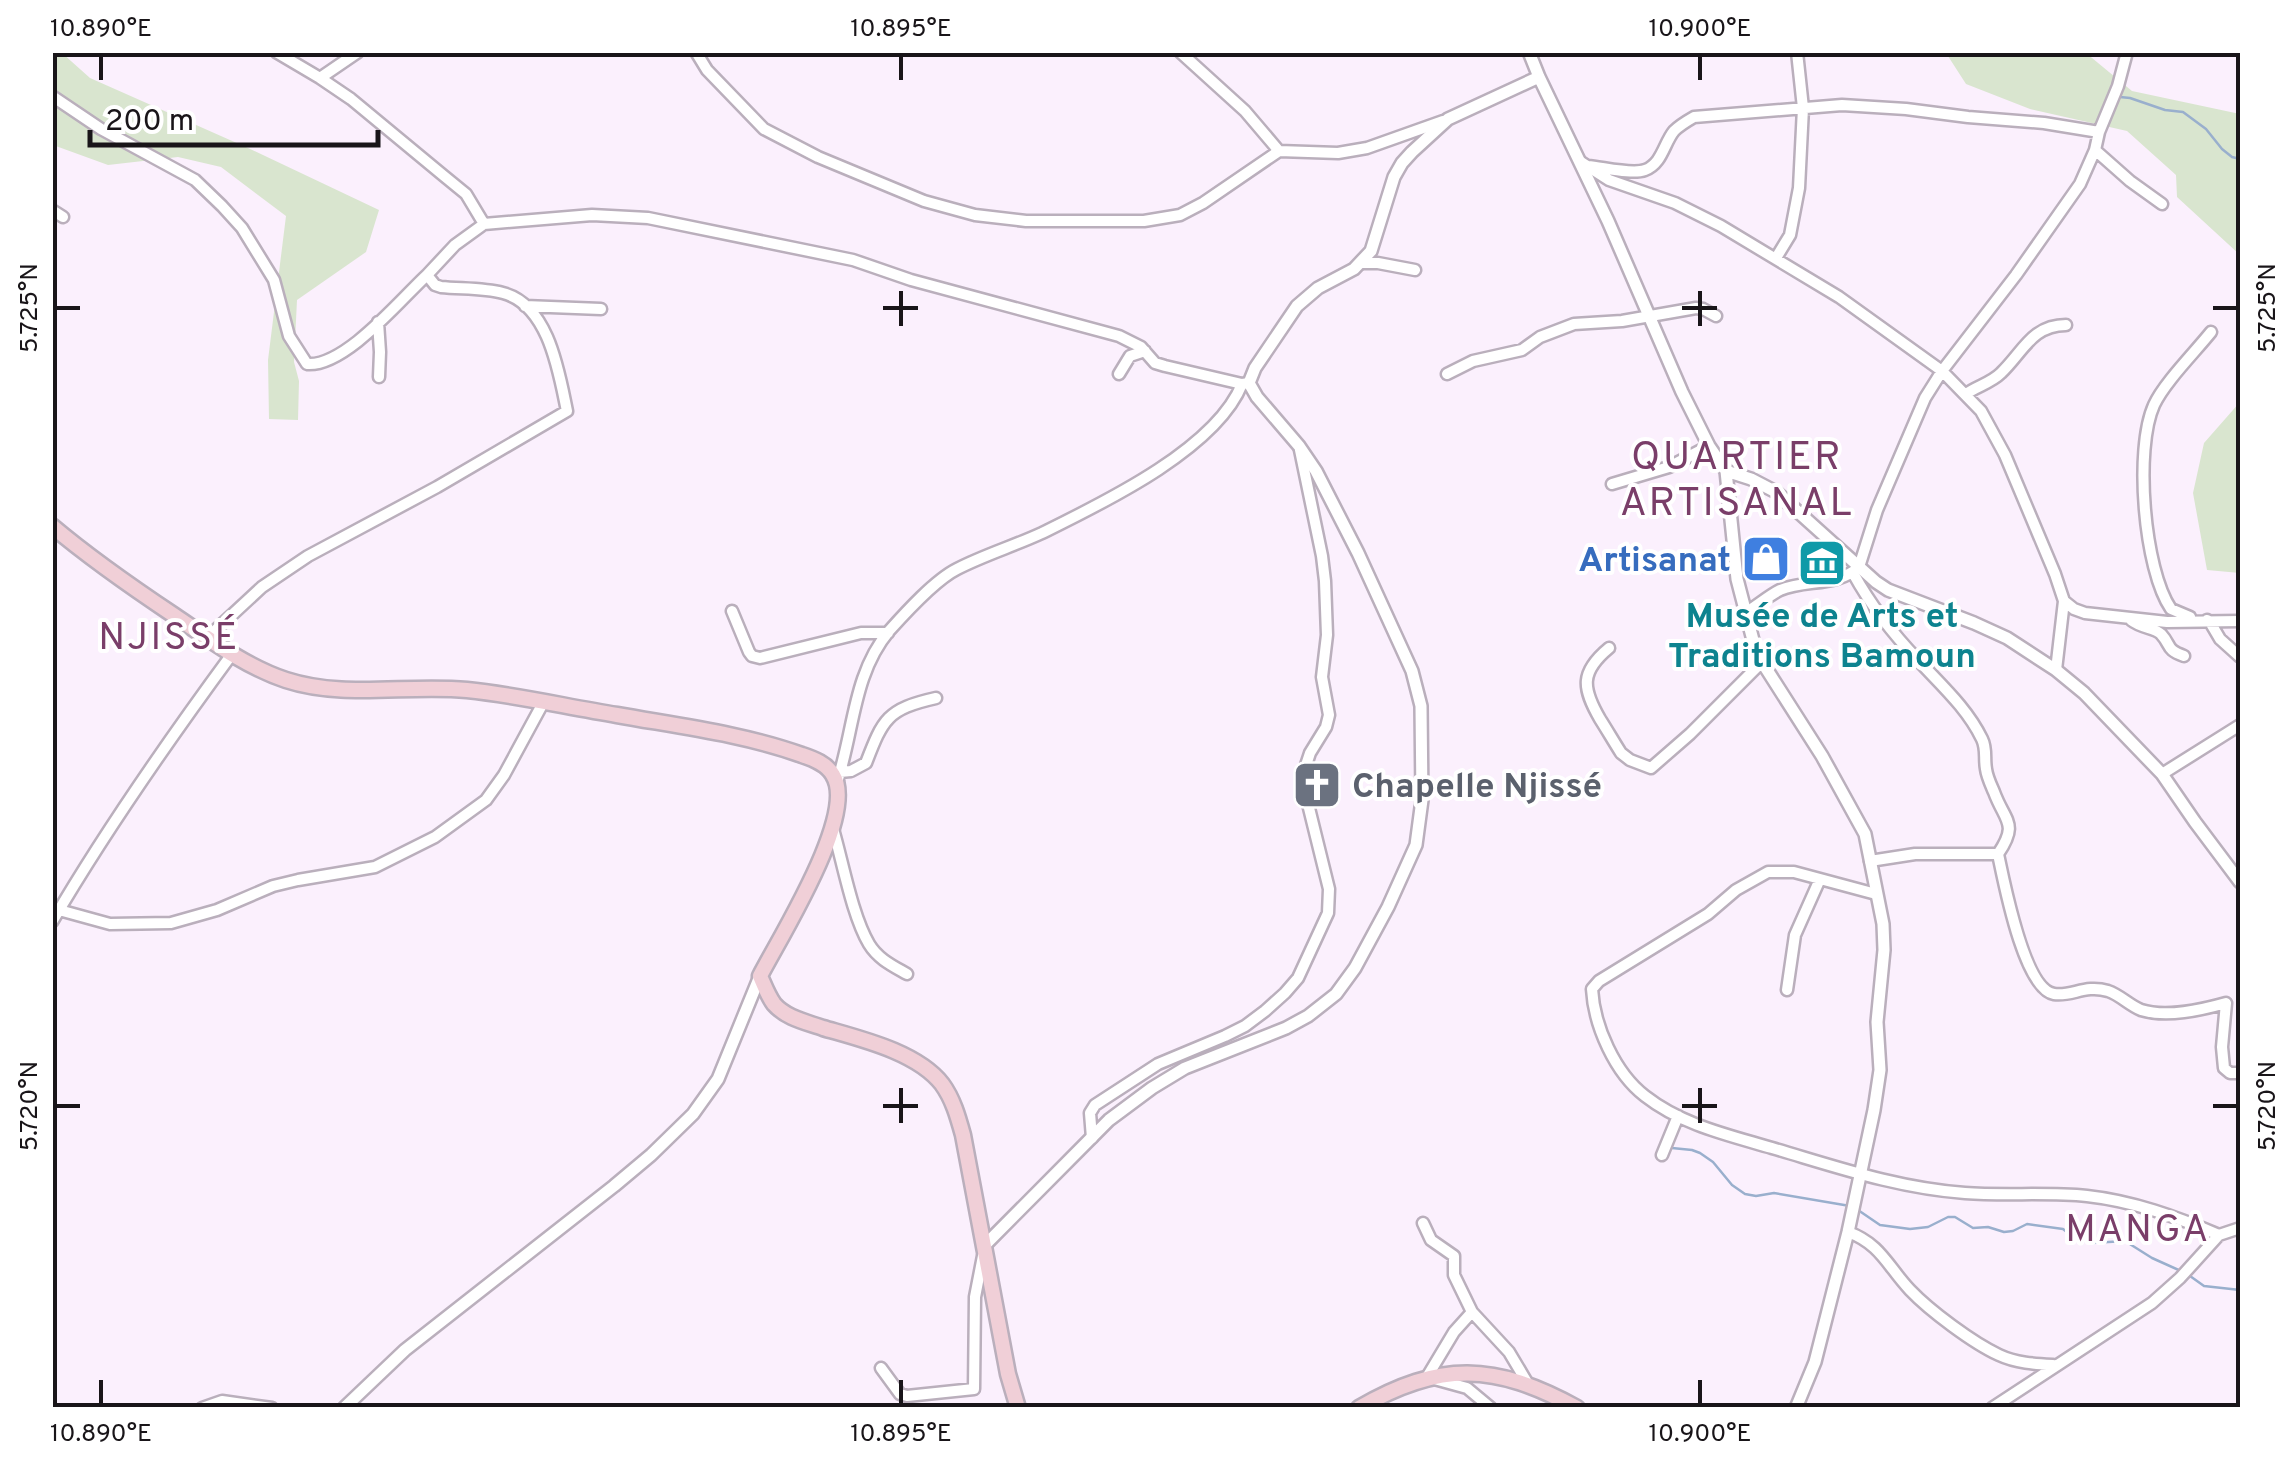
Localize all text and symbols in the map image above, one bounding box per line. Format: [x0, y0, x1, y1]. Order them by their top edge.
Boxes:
text: 10.890°E [50, 14, 152, 46]
text: 10.895°E [850, 14, 952, 46]
text: 10.900°E [1649, 14, 1751, 46]
scale bar [90, 85, 378, 147]
text: 200 m [105, 104, 194, 141]
text: 5.725°N [15, 263, 47, 353]
text: 5.725°N [2253, 263, 2285, 353]
district label: QUARTIER ARTISANAL [1620, 434, 1854, 530]
shop icon: Artisanat [1740, 533, 1792, 585]
museum icon: Musée de Arts et Traditions Bamoun [1796, 537, 1848, 589]
place label: Artisanat [1578, 540, 1731, 584]
place label: Musée de Arts et Traditions Bamoun [1668, 596, 1976, 680]
district label: NJISSÉ [98, 614, 240, 664]
church icon: Chapelle Njissé [1291, 759, 1343, 811]
place label: Chapelle Njissé [1352, 766, 1602, 810]
text: 5.720°N [15, 1061, 47, 1151]
text: 5.720°N [2253, 1061, 2285, 1151]
district label: MANGA [2065, 1207, 2211, 1256]
text: 10.890°E [50, 1419, 152, 1451]
text: 10.895°E [850, 1419, 952, 1451]
text: 10.900°E [1649, 1419, 1751, 1451]

